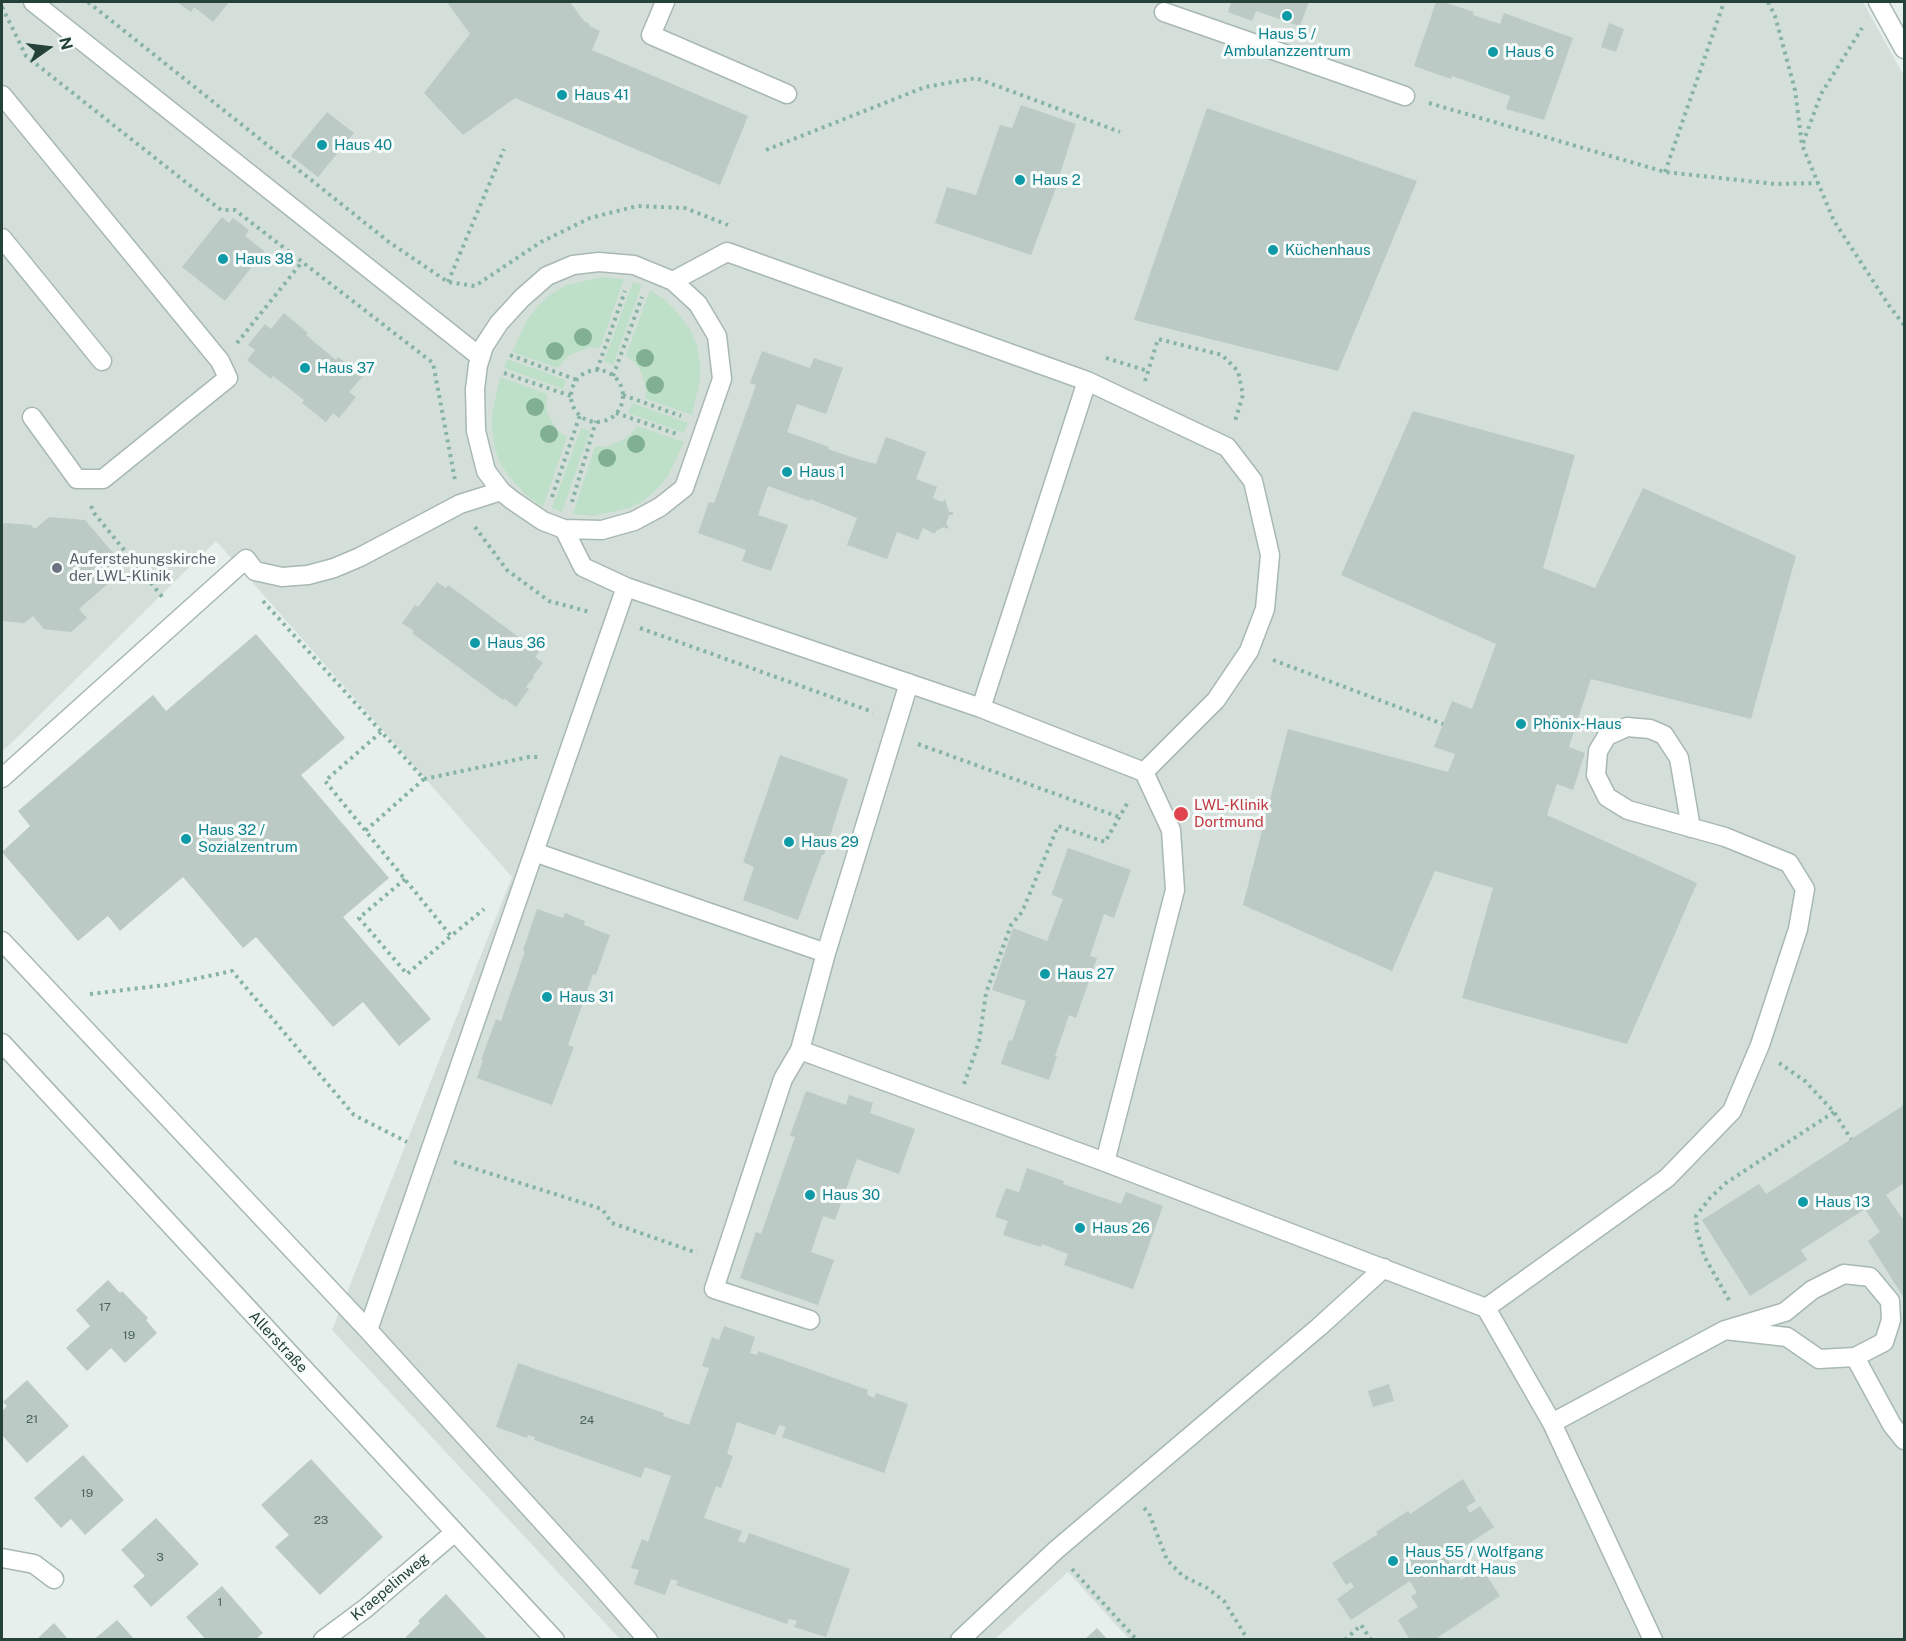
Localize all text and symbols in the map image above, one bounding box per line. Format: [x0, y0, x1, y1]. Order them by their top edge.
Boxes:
marker: Haus 5 / Ambulanzzentrum [1280, 9, 1294, 23]
north arrow [18, 18, 78, 78]
place label: Haus 5 / Ambulanzzentrum [1223, 25, 1351, 60]
text: N [55, 35, 77, 52]
place label: Haus 6 [1505, 43, 1554, 61]
marker: Haus 6 [1486, 45, 1500, 59]
place label: Haus 41 [574, 86, 629, 104]
marker: Haus 41 [555, 88, 569, 102]
place label: Haus 40 [334, 136, 392, 154]
marker: Haus 40 [315, 138, 329, 152]
place label: Haus 2 [1032, 171, 1081, 189]
marker: Haus 2 [1013, 173, 1027, 187]
place label: Küchenhaus [1285, 241, 1371, 259]
marker: Küchenhaus [1266, 243, 1280, 257]
place label: Haus 38 [235, 250, 294, 268]
marker: Haus 38 [216, 252, 230, 266]
place label: Haus 37 [317, 359, 375, 377]
marker: Haus 37 [298, 361, 312, 375]
place label: Haus 1 [799, 463, 845, 481]
marker: Haus 1 [780, 465, 794, 479]
place label: Auferstehungskirche der LWL-Klinik [69, 550, 216, 585]
marker: Auferstehungskirche der LWL-Klinik [50, 561, 64, 575]
place label: Haus 36 [487, 634, 545, 652]
marker: Haus 36 [468, 636, 482, 650]
place label: Phönix-Haus [1533, 715, 1622, 733]
marker: Phönix-Haus [1514, 717, 1528, 731]
place label: LWL-Klinik Dortmund [1194, 796, 1269, 831]
marker: LWL-Klinik Dortmund [1172, 805, 1190, 823]
place label: Haus 32 / Sozialzentrum [198, 821, 298, 856]
marker: Haus 32 / Sozialzentrum [179, 832, 193, 846]
place label: Haus 29 [801, 833, 859, 851]
marker: Haus 29 [782, 835, 796, 849]
place label: Haus 27 [1057, 965, 1115, 983]
marker: Haus 27 [1038, 967, 1052, 981]
place label: Haus 31 [559, 988, 614, 1006]
marker: Haus 31 [540, 990, 554, 1004]
place label: Haus 30 [822, 1186, 880, 1204]
marker: Haus 30 [803, 1188, 817, 1202]
place label: Haus 13 [1815, 1193, 1870, 1211]
marker: Haus 13 [1796, 1195, 1810, 1209]
place label: Haus 26 [1092, 1219, 1150, 1237]
marker: Haus 26 [1073, 1221, 1087, 1235]
house number: 17 [99, 1300, 111, 1314]
street label: Allerstraße [245, 1307, 311, 1377]
house number: 19 [123, 1328, 135, 1342]
house number: 21 [26, 1412, 38, 1426]
house number: 24 [580, 1413, 594, 1427]
house number: 19 [81, 1486, 93, 1500]
house number: 23 [314, 1513, 328, 1527]
place label: Haus 55 / Wolfgang Leonhardt Haus [1405, 1543, 1544, 1578]
street label: Kraepelinweg [347, 1549, 433, 1625]
house number: 3 [156, 1550, 164, 1564]
marker: Haus 55 / Wolfgang Leonhardt Haus [1386, 1554, 1400, 1568]
house number: 1 [218, 1595, 222, 1609]

